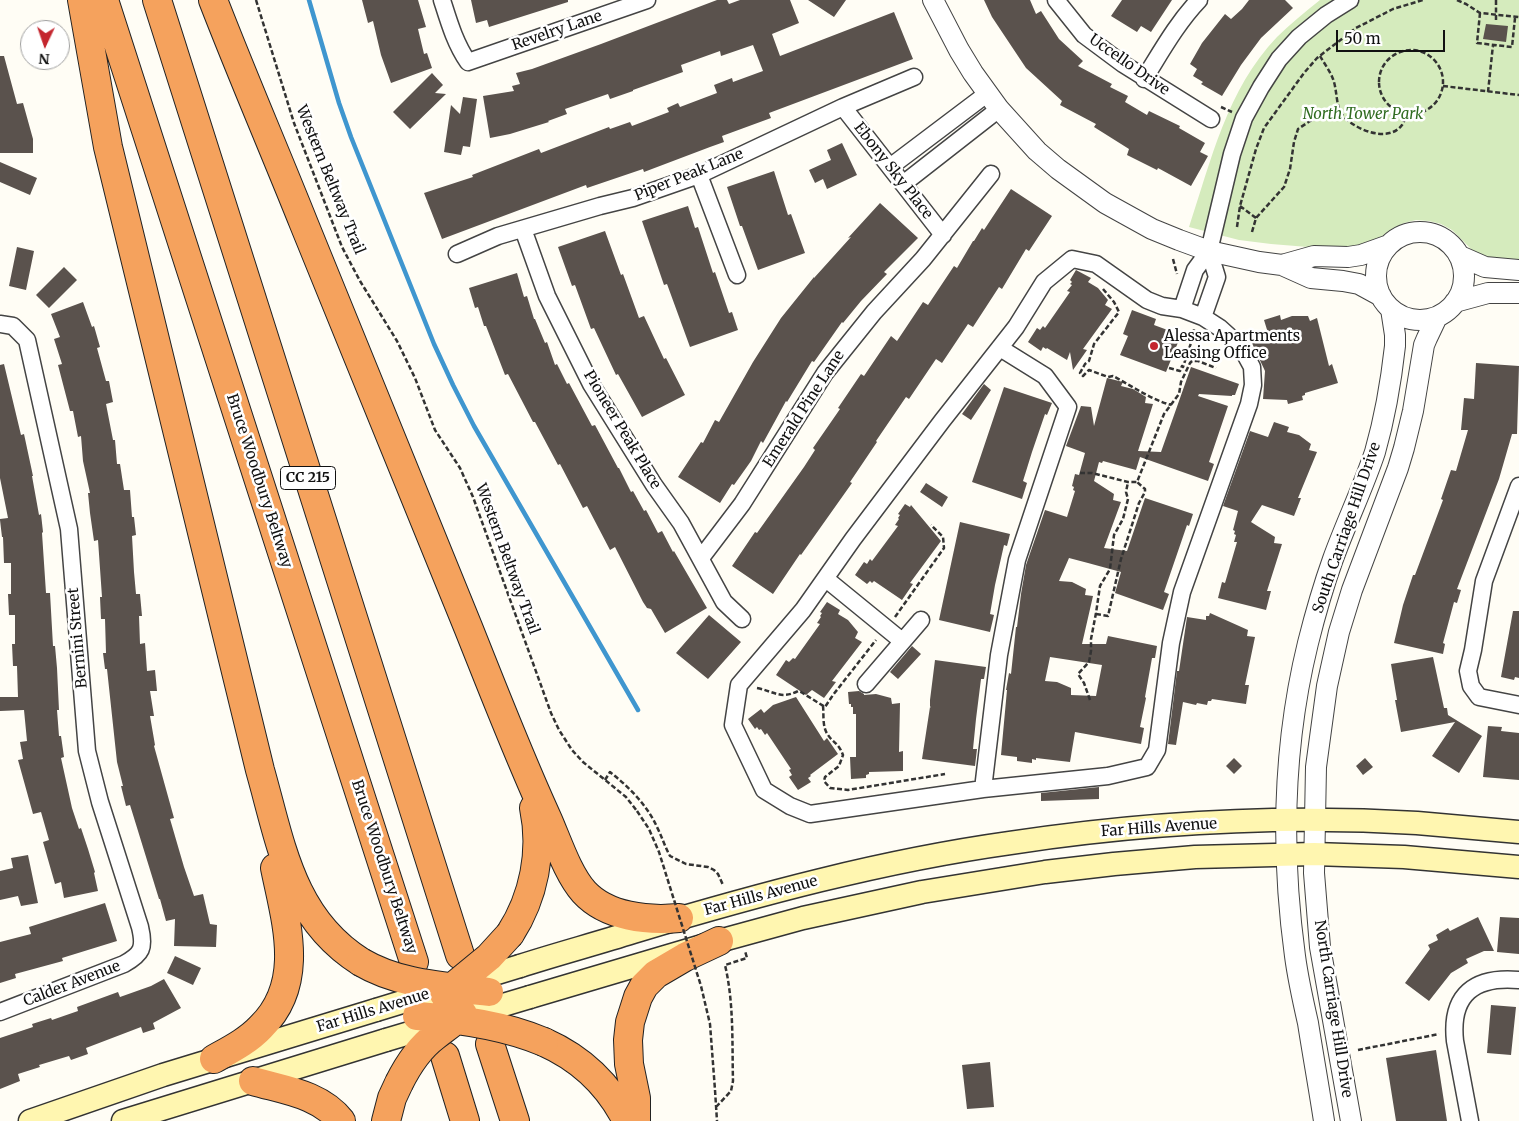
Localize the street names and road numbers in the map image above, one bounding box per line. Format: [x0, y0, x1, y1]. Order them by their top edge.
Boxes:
street label: Revelry Lane [510, 7, 604, 55]
street label: Uccello Drive [1085, 31, 1173, 99]
street label: Western Beltway Trail [292, 103, 368, 257]
street label: Ebony Sky Place [850, 119, 936, 223]
street label: Piper Peak Lane [632, 145, 746, 205]
street label: Emerald Pine Lane [760, 347, 848, 471]
street label: Pioneer Peak Place [580, 367, 664, 493]
street label: Bruce Woodbury Beltway [222, 392, 296, 570]
street label: South Carriage Hill Drive [1309, 440, 1385, 616]
road number: CC 215 [280, 466, 336, 489]
street label: Western Beltway Trail [471, 481, 543, 637]
street label: Bernini Street [65, 587, 91, 689]
street label: Bruce Woodbury Beltway [347, 778, 421, 956]
street label: Far Hills Avenue [1100, 815, 1218, 841]
street label: Far Hills Avenue [702, 872, 820, 920]
street label: North Carriage Hill Drive [1310, 919, 1356, 1099]
street label: Calder Avenue [21, 957, 123, 1011]
street label: Far Hills Avenue [315, 985, 431, 1037]

